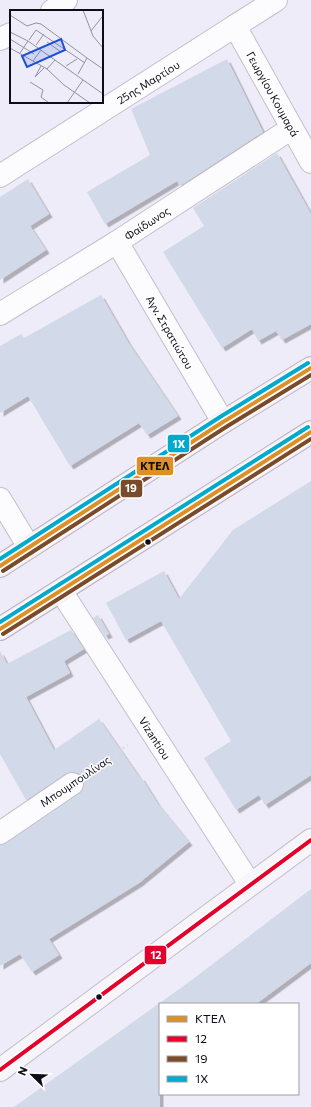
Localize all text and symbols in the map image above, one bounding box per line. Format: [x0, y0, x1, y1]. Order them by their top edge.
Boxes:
inset map [10, 10, 103, 103]
street label: Γεωργίου Κουμαρά [244, 49, 302, 139]
street label: 25ης Μαρτίου [114, 58, 182, 106]
street label: Φαίδωνος [122, 203, 172, 243]
street label: Αγν. Στρατιώτου [144, 293, 196, 371]
line badge: 1Χ [167, 434, 190, 453]
text: 1Χ [173, 437, 186, 450]
line badge: ΚΤΕΛ [136, 456, 174, 476]
text: ΚΤΕΛ [140, 459, 170, 472]
line badge: 19 [120, 479, 143, 498]
text: 19 [125, 481, 137, 494]
unlabelled marker [143, 537, 153, 547]
street label: Vizantiou [136, 714, 174, 762]
street label: Μπουμπουλίνας [37, 753, 113, 809]
line badge: 12 [144, 945, 167, 965]
text: 12 [150, 948, 162, 961]
unlabelled marker [94, 992, 104, 1002]
legend [159, 1003, 299, 1095]
text: ΚΤΕΛ [195, 1011, 226, 1025]
text: 12 [195, 1031, 207, 1045]
text: 19 [195, 1051, 207, 1065]
north arrow [12, 1055, 52, 1095]
text: N [15, 1065, 30, 1077]
text: 1Χ [195, 1071, 208, 1085]

